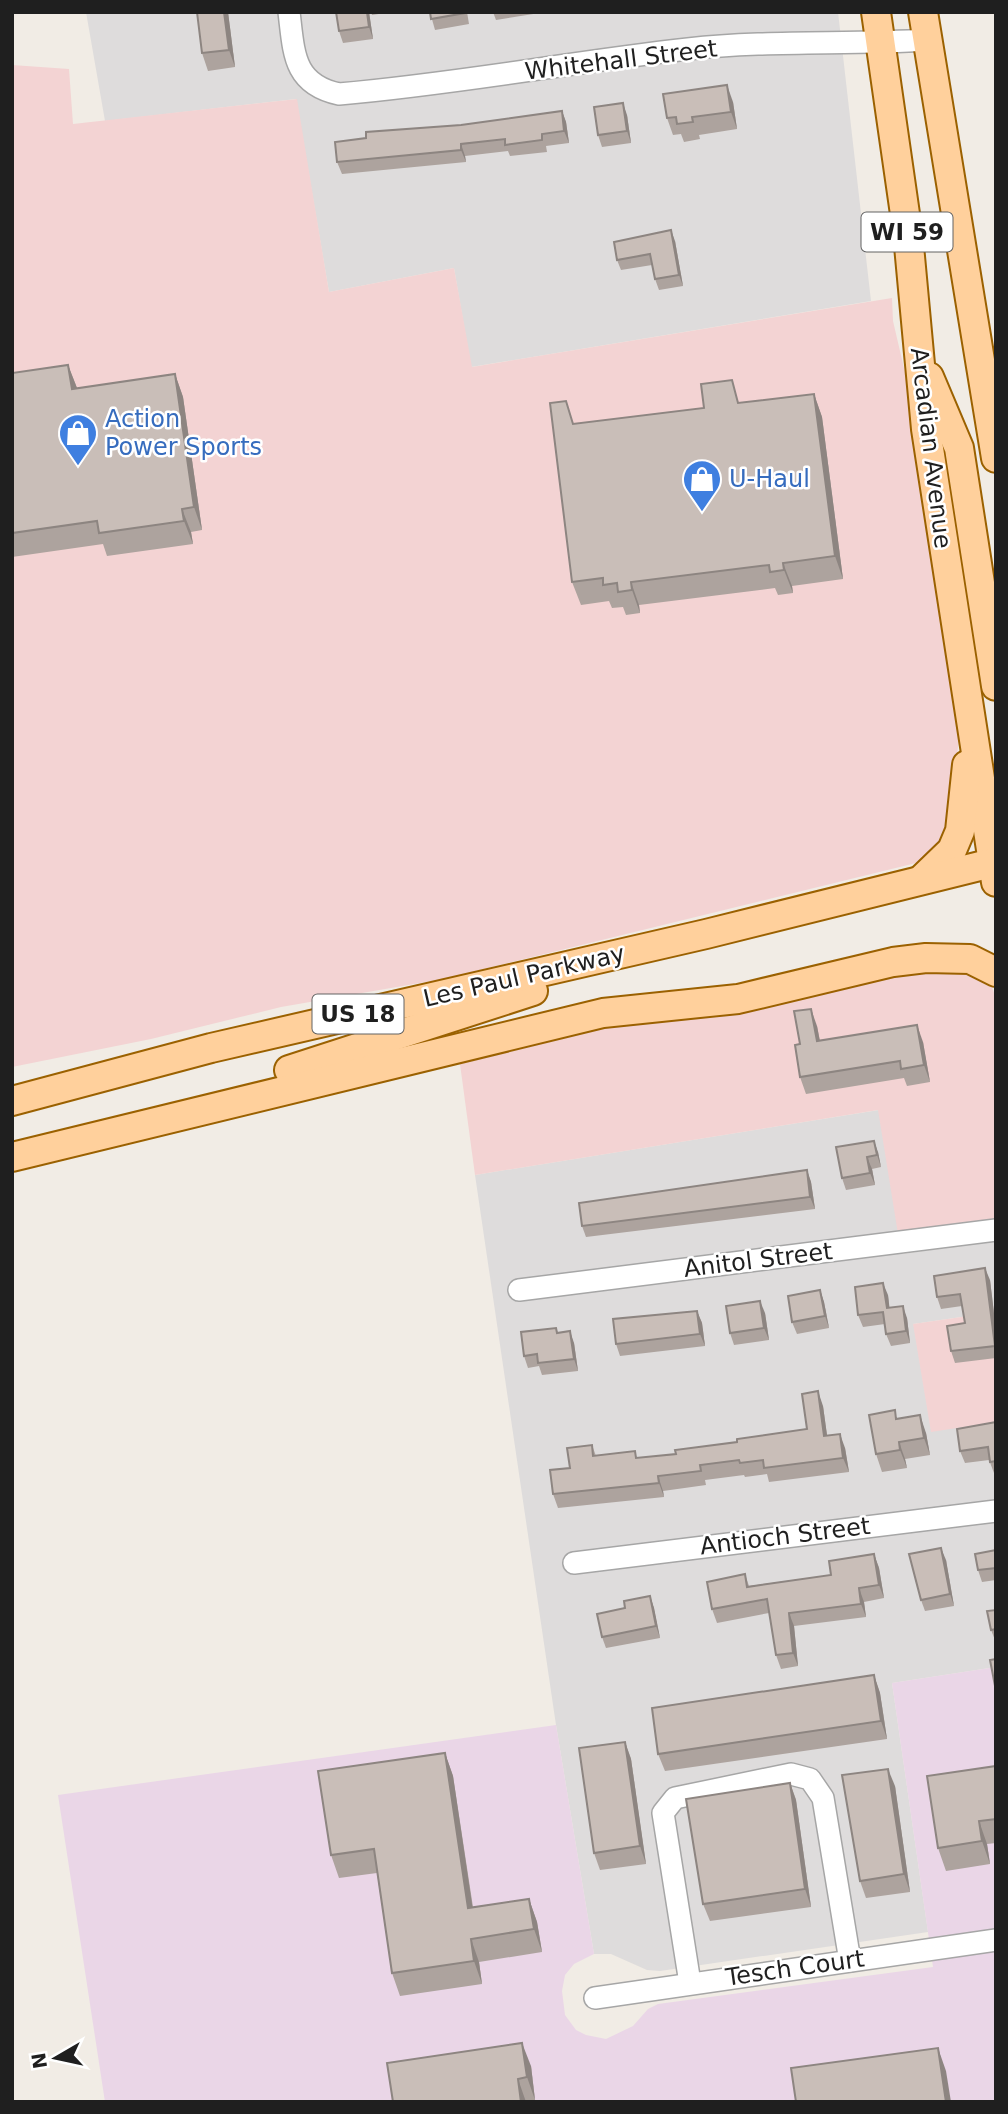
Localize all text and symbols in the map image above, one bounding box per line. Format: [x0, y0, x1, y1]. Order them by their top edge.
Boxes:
street label: Whitehall Street [523, 34, 719, 86]
road number: WI 59 [862, 213, 953, 252]
street label: Arcadian Avenue [905, 346, 957, 550]
place label: Action Power Sports [105, 405, 262, 461]
shop icon: Action Power Sports [57, 412, 99, 467]
shop icon: U-Haul [681, 458, 723, 513]
place label: U-Haul [729, 465, 810, 493]
street label: Les Paul Parkway [421, 939, 627, 1013]
road number: US 18 [312, 995, 404, 1034]
street label: Anitol Street [682, 1237, 834, 1283]
street label: Antioch Street [698, 1512, 872, 1560]
street label: Tesch Court [723, 1944, 866, 1992]
north arrow [21, 2023, 91, 2093]
text: N [27, 2051, 51, 2070]

